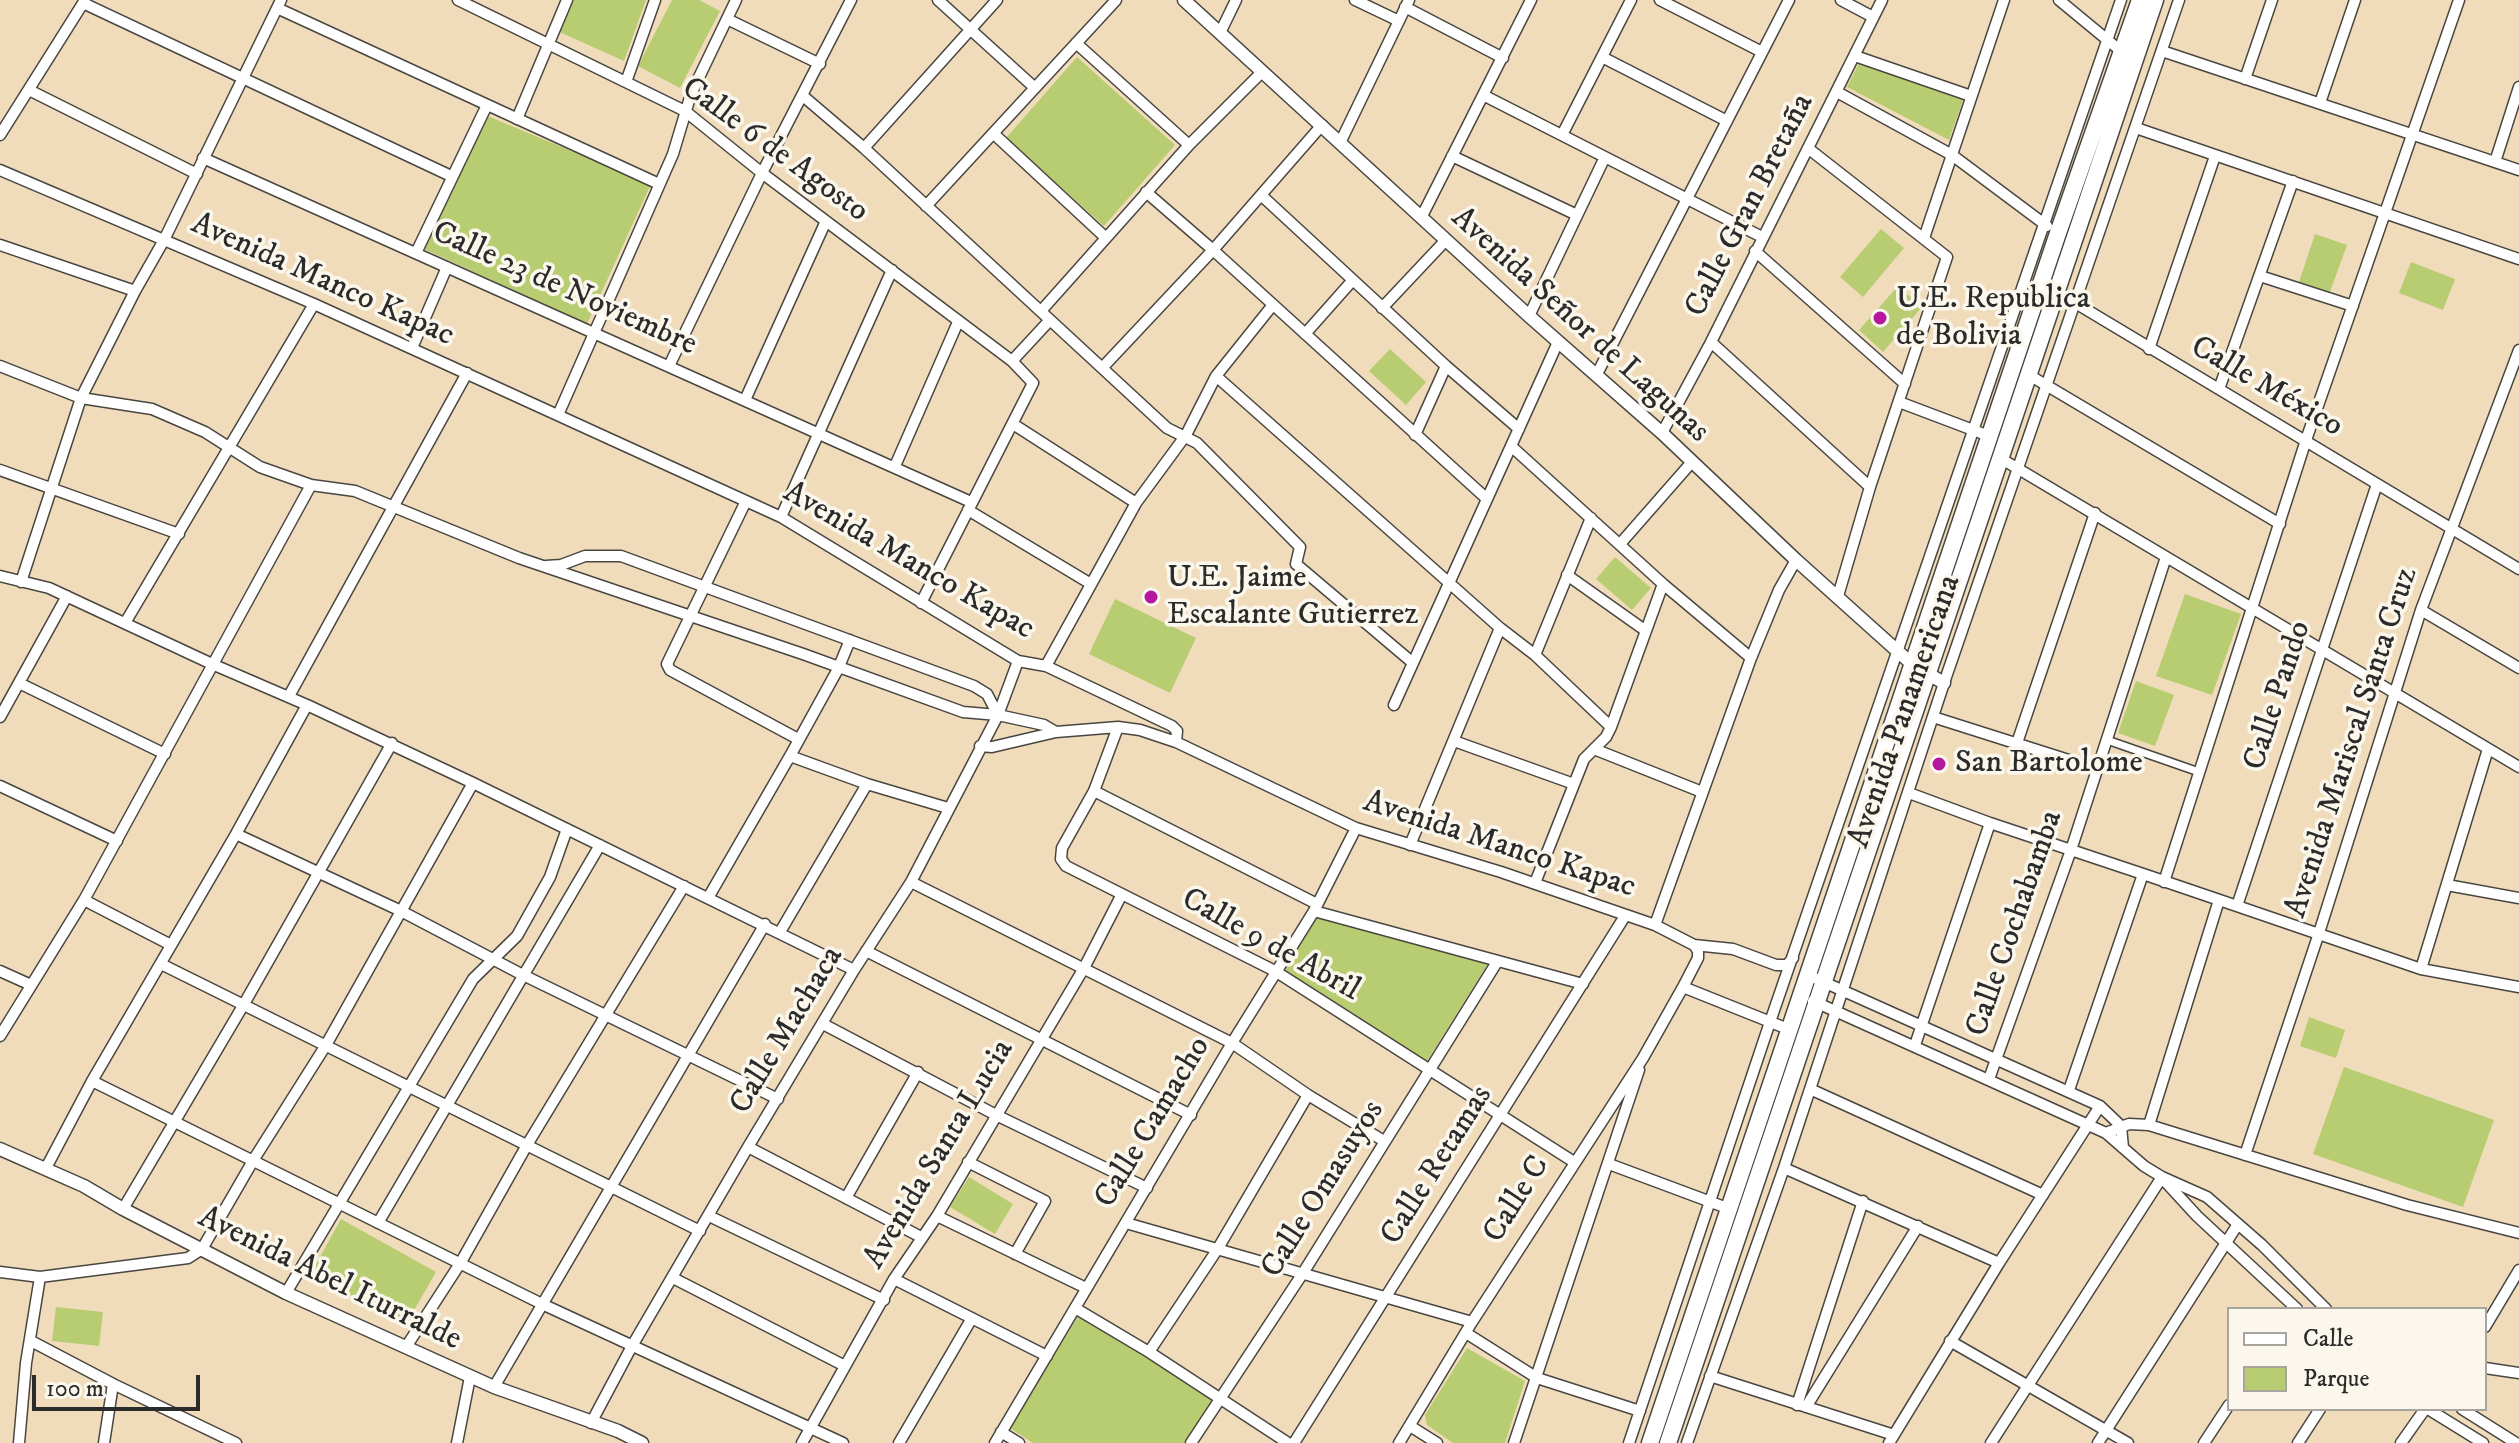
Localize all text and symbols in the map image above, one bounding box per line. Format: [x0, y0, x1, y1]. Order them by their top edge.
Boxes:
street label: Calle 6 de Agosto [673, 70, 875, 232]
street label: Calle Gran Bretaña [1678, 88, 1824, 324]
street label: Avenida Señor de Lagunas [1442, 200, 1716, 452]
street label: Avenida Manco Kapac [185, 206, 459, 356]
street label: Calle 23 de Noviembre [426, 214, 702, 366]
place label: U.E. Republica de Bolivia [1896, 281, 2090, 356]
marker: U.E. Republica de Bolivia [1871, 309, 1889, 327]
street label: Calle México [2183, 329, 2349, 447]
street label: Avenida Manco Kapac [776, 474, 1040, 650]
place label: U.E. Jaime Escalante Gutierrez [1167, 560, 1418, 635]
street label: Avenida Mariscal Santa Cruz [2278, 563, 2428, 923]
street label: Avenida Panamericana [1841, 571, 1971, 853]
marker: U.E. Jaime Escalante Gutierrez [1142, 588, 1160, 606]
street label: Calle Pando [2237, 617, 2321, 775]
place label: San Bartolome [1955, 745, 2143, 783]
marker: San Bartolome [1930, 755, 1948, 773]
street label: Avenida Manco Kapac [1358, 784, 1640, 908]
street label: Calle Cochabamba [1959, 806, 2073, 1042]
street label: Calle 9 de Abril [1174, 881, 1366, 1011]
street label: Calle Machaca [723, 940, 853, 1122]
street label: Calle Camacho [1088, 1031, 1220, 1215]
street label: Avenida Santa Lucia [857, 1034, 1023, 1276]
street label: Calle Retamas [1374, 1079, 1502, 1253]
street label: Calle Omasuyos [1254, 1094, 1394, 1286]
street label: Calle C [1476, 1149, 1560, 1251]
street label: Avenida Abel Iturralde [191, 1200, 467, 1360]
legend [2227, 1307, 2487, 1411]
text: Calle [2303, 1324, 2353, 1354]
scale bar [36, 1359, 204, 1409]
text: Parque [2303, 1364, 2369, 1394]
text: 100 m [46, 1374, 104, 1404]

